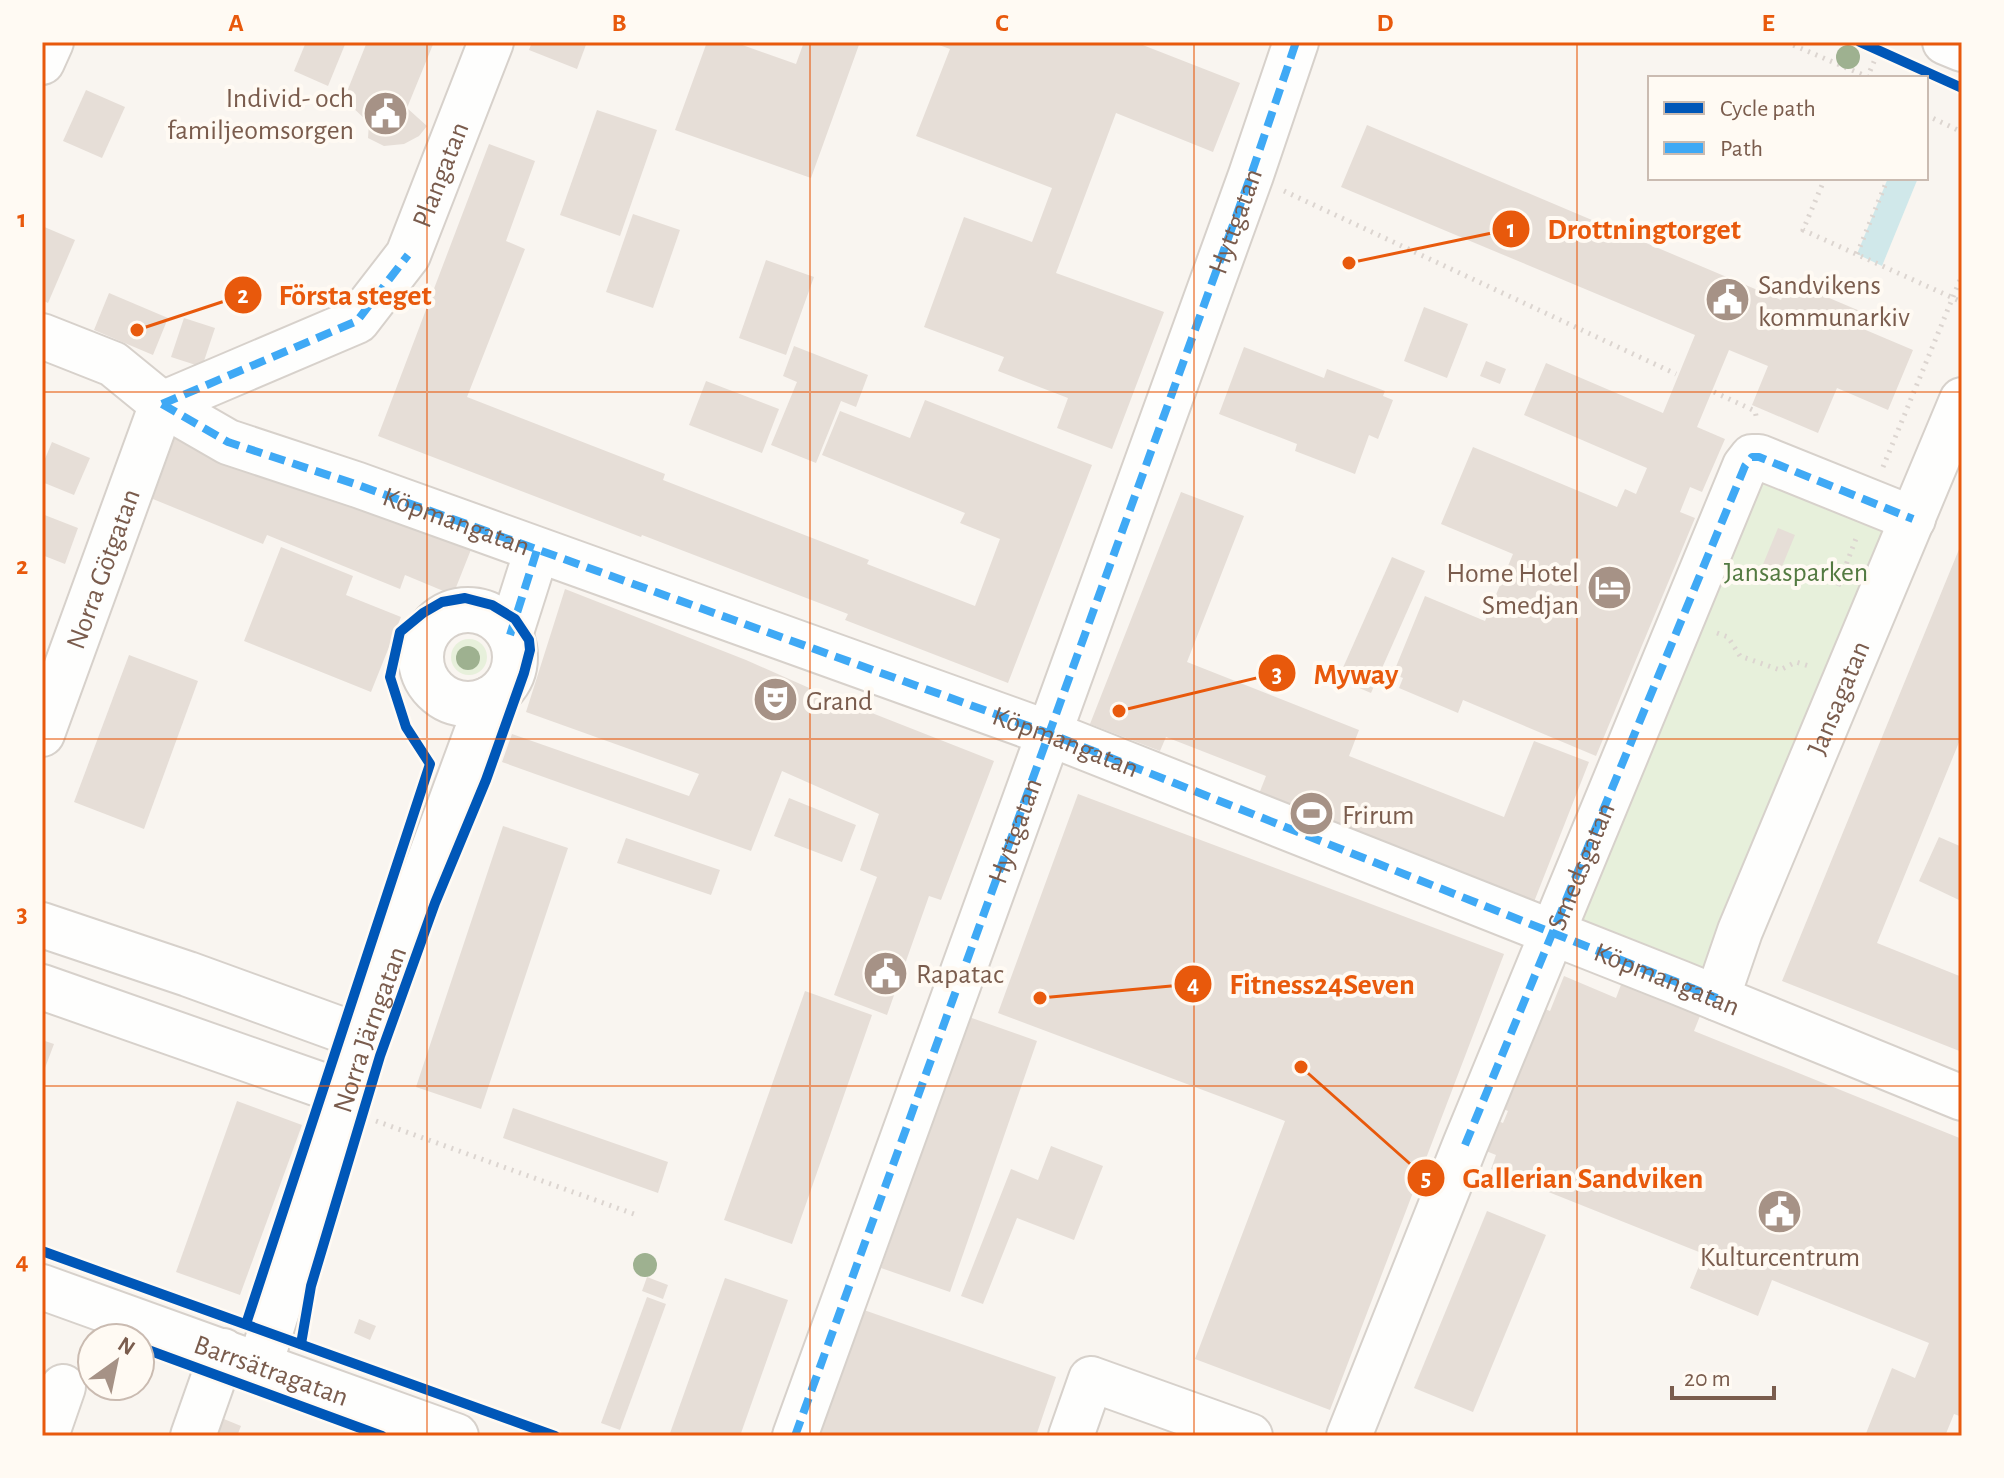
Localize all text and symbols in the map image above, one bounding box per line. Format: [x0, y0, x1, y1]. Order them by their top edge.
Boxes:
text: A [228, 10, 244, 36]
text: B [611, 10, 627, 36]
text: C [995, 10, 1009, 36]
text: D [1376, 10, 1394, 36]
text: E [1761, 10, 1775, 36]
legend [1648, 76, 1928, 180]
place label: Individ- och familjeomsorgen [167, 85, 354, 145]
public building icon: Individ- och familjeomsorgen [361, 89, 409, 137]
text: Cycle path [1720, 97, 1816, 121]
street label: Plangatan [408, 118, 474, 232]
text: Path [1720, 137, 1763, 161]
street label: Hyttgatan [1204, 165, 1268, 278]
callout: Drottningtorget [1491, 202, 1757, 256]
text: 1 [17, 206, 27, 232]
text: Drottningtorget [1547, 215, 1741, 245]
text: 1 [1507, 218, 1515, 242]
callout: Första steget [223, 268, 448, 322]
place label: Sandvikens kommunarkiv [1758, 272, 1910, 332]
public building icon: Sandvikens kommunarkiv [1703, 276, 1751, 324]
text: Första steget [278, 281, 432, 311]
text: 2 [237, 284, 249, 308]
street label: Köpmangatan [379, 483, 533, 562]
street label: Norra Götgatan [62, 486, 146, 653]
text: 2 [16, 553, 28, 579]
park label: Jansasparken [1724, 559, 1868, 587]
place label: Home Hotel Smedjan [1446, 560, 1579, 620]
hotel icon: Home Hotel Smedjan [1586, 564, 1634, 612]
street label: Jansagatan [1803, 637, 1876, 759]
callout: Myway [1257, 646, 1414, 700]
text: Myway [1314, 660, 1399, 690]
text: 3 [1272, 663, 1282, 687]
theatre icon: Grand [751, 676, 799, 724]
place label: Grand [806, 688, 873, 716]
street label: Köpmangatan [989, 702, 1142, 784]
street label: Hyttgatan [984, 775, 1048, 887]
sports icon: Frirum [1287, 790, 1335, 838]
street label: Smedsgatan [1543, 799, 1621, 935]
place label: Frirum [1342, 802, 1414, 830]
text: 3 [16, 901, 28, 927]
street label: Köpmangatan [1590, 939, 1743, 1022]
street label: Norra Järngatan [329, 943, 413, 1116]
public building icon: Rapatac [861, 949, 909, 997]
callout: Fitness24Seven [1173, 957, 1431, 1011]
place label: Rapatac [916, 961, 1004, 989]
text: Fitness24Seven [1229, 970, 1415, 1000]
text: 4 [1187, 973, 1199, 997]
callout: Gallerian Sandviken [1406, 1151, 1719, 1205]
text: Gallerian Sandviken [1463, 1164, 1703, 1194]
text: 5 [1421, 1167, 1431, 1191]
public building icon: Kulturcentrum [1756, 1188, 1804, 1236]
place label: Kulturcentrum [1700, 1244, 1860, 1272]
text: 4 [15, 1248, 29, 1274]
north arrow [76, 1322, 156, 1402]
street label: Barrsätragatan [190, 1331, 352, 1412]
text: N [114, 1333, 139, 1359]
scale bar [1672, 1350, 1774, 1400]
text: 20 m [1684, 1367, 1731, 1391]

